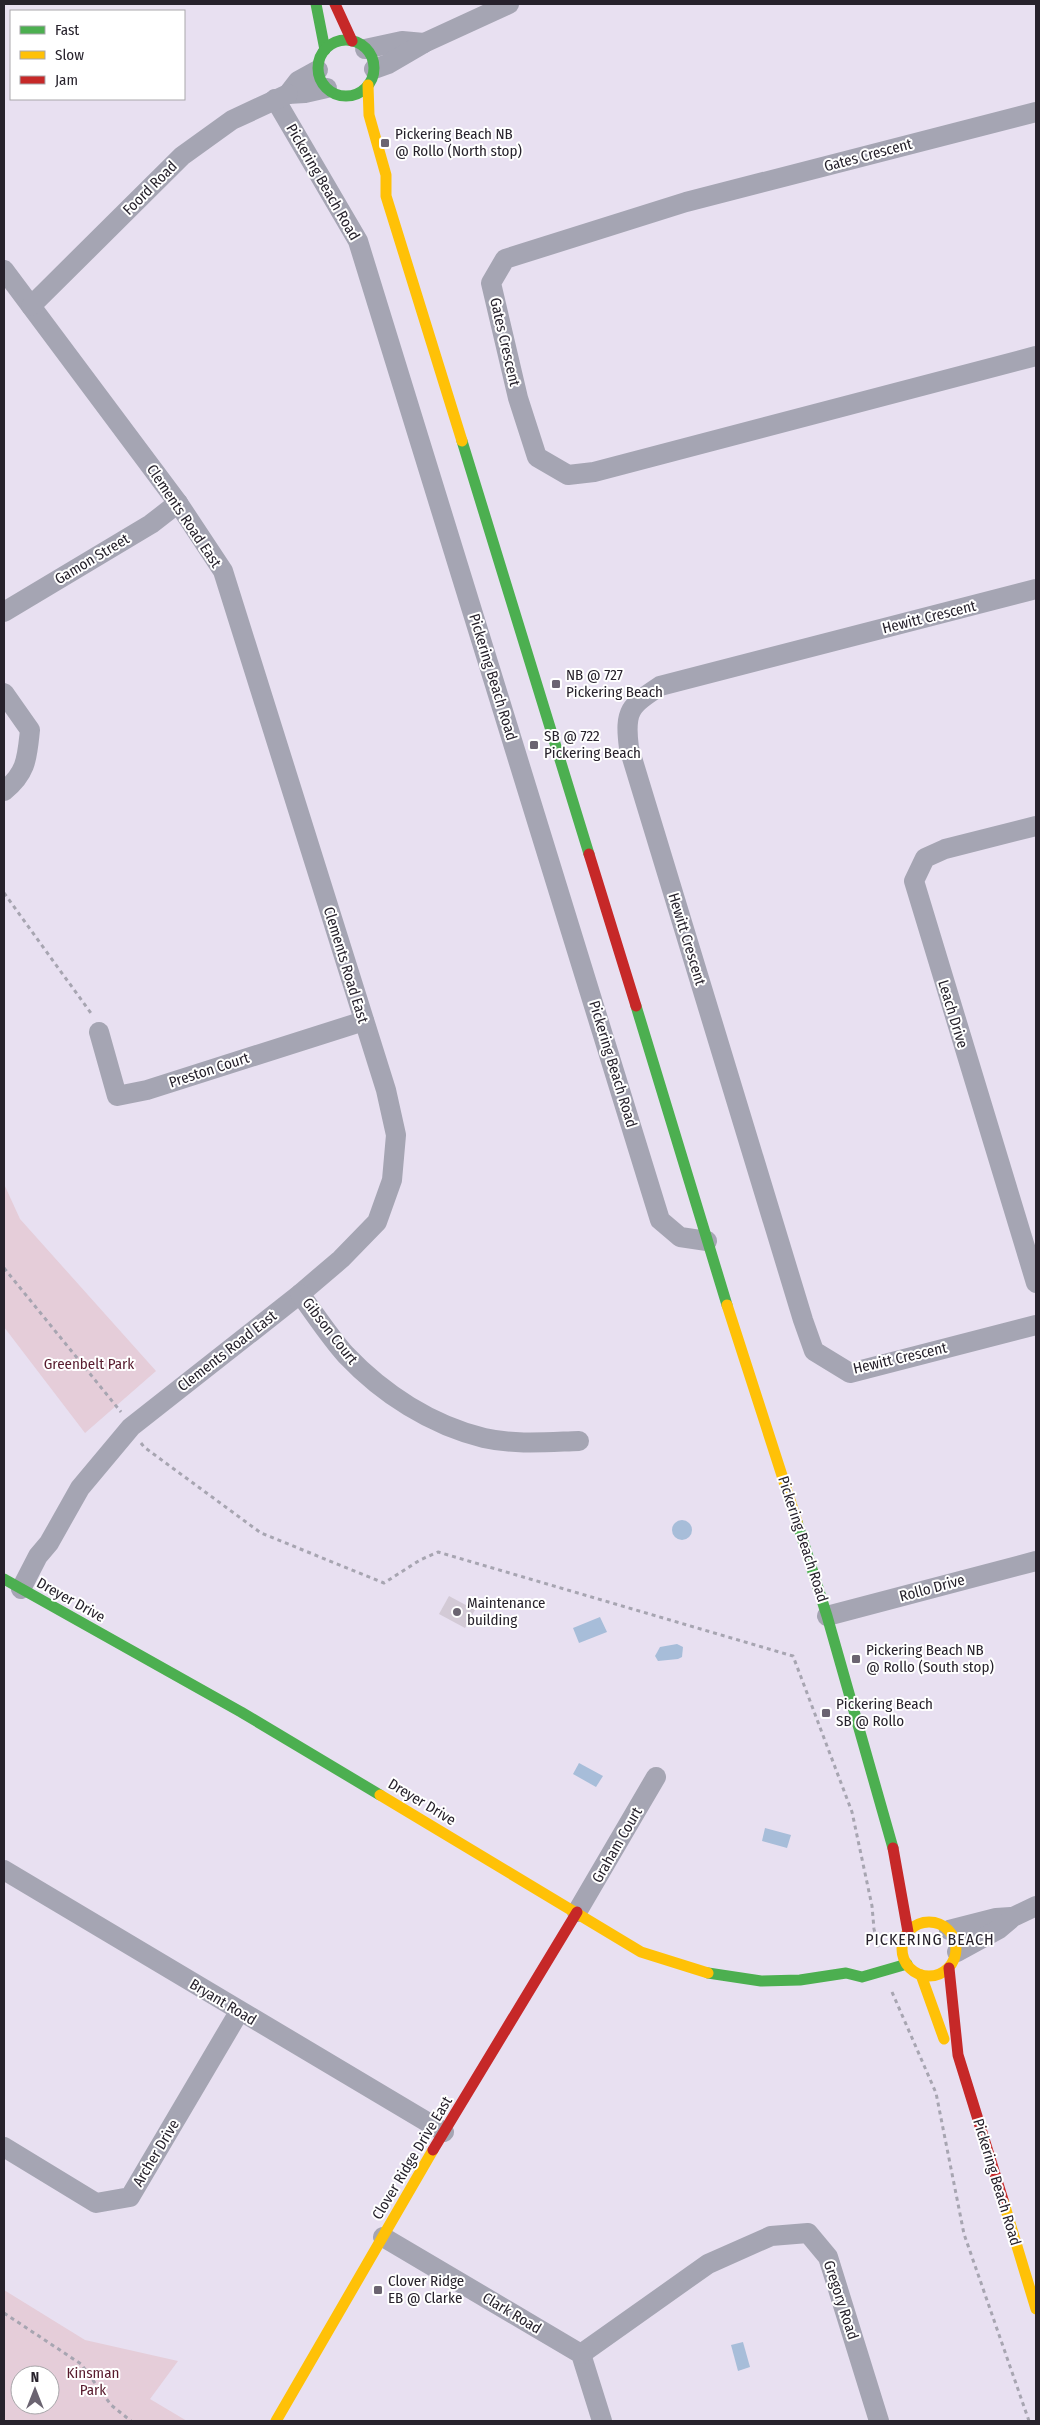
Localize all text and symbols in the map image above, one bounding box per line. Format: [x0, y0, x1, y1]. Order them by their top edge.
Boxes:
legend [10, 10, 185, 100]
text: Fast [55, 21, 79, 39]
text: Slow [55, 46, 84, 64]
text: Jam [55, 71, 78, 89]
street label: Pickering Beach Road [282, 121, 364, 243]
place label: Pickering Beach NB @ Rollo (North stop) [395, 125, 522, 160]
street label: Gates Crescent [822, 135, 914, 175]
marker: Pickering Beach NB @ Rollo (North stop) [379, 137, 391, 149]
street label: Foord Road [119, 157, 181, 219]
street label: Gates Crescent [486, 296, 524, 388]
street label: Clements Road East [143, 461, 225, 571]
street label: Gamon Street [51, 530, 133, 588]
street label: Hewitt Crescent [880, 597, 978, 637]
street label: Pickering Beach Road [465, 611, 521, 743]
place label: NB @ 727 Pickering Beach [566, 666, 663, 701]
marker: NB @ 727 Pickering Beach [550, 678, 562, 690]
place label: SB @ 722 Pickering Beach [544, 727, 641, 762]
marker: SB @ 722 Pickering Beach [528, 739, 540, 751]
street label: Hewitt Crescent [664, 891, 710, 988]
street label: Clements Road East [320, 905, 372, 1025]
street label: Leach Drive [934, 978, 972, 1050]
street label: Pickering Beach Road [585, 998, 641, 1130]
street label: Preston Court [167, 1049, 252, 1091]
street label: Gibson Court [299, 1294, 362, 1368]
street label: Clements Road East [174, 1307, 280, 1395]
street label: Hewitt Crescent [851, 1338, 949, 1378]
park label: Greenbelt Park [44, 1355, 134, 1373]
street label: Pickering Beach Road [774, 1474, 832, 1604]
street label: Rollo Drive [897, 1571, 967, 1605]
street label: Dreyer Drive [34, 1574, 108, 1626]
place label: Maintenance building [467, 1594, 546, 1629]
marker: Maintenance building [451, 1606, 463, 1618]
place label: Pickering Beach NB @ Rollo (South stop) [866, 1641, 994, 1676]
marker: Pickering Beach NB @ Rollo (South stop) [850, 1653, 862, 1665]
place label: Pickering Beach SB @ Rollo [836, 1695, 933, 1730]
marker: Pickering Beach SB @ Rollo [820, 1707, 832, 1719]
street label: Dreyer Drive [385, 1775, 459, 1829]
street label: Graham Court [588, 1804, 646, 1886]
district label: PICKERING BEACH [865, 1930, 995, 1949]
street label: Bryant Road [186, 1975, 260, 2029]
street label: Clover Ridge Drive East [368, 2093, 456, 2223]
street label: Archer Drive [129, 2116, 183, 2190]
street label: Pickering Beach Road [969, 2116, 1025, 2248]
street label: Gregory Road [820, 2258, 862, 2342]
place label: Clover Ridge EB @ Clarke [388, 2272, 464, 2307]
marker: Clover Ridge EB @ Clarke [372, 2284, 384, 2296]
street label: Clark Road [479, 2288, 545, 2338]
park label: Kinsman Park [67, 2364, 119, 2399]
north arrow [10, 2365, 60, 2415]
text: N [31, 2369, 39, 2386]

